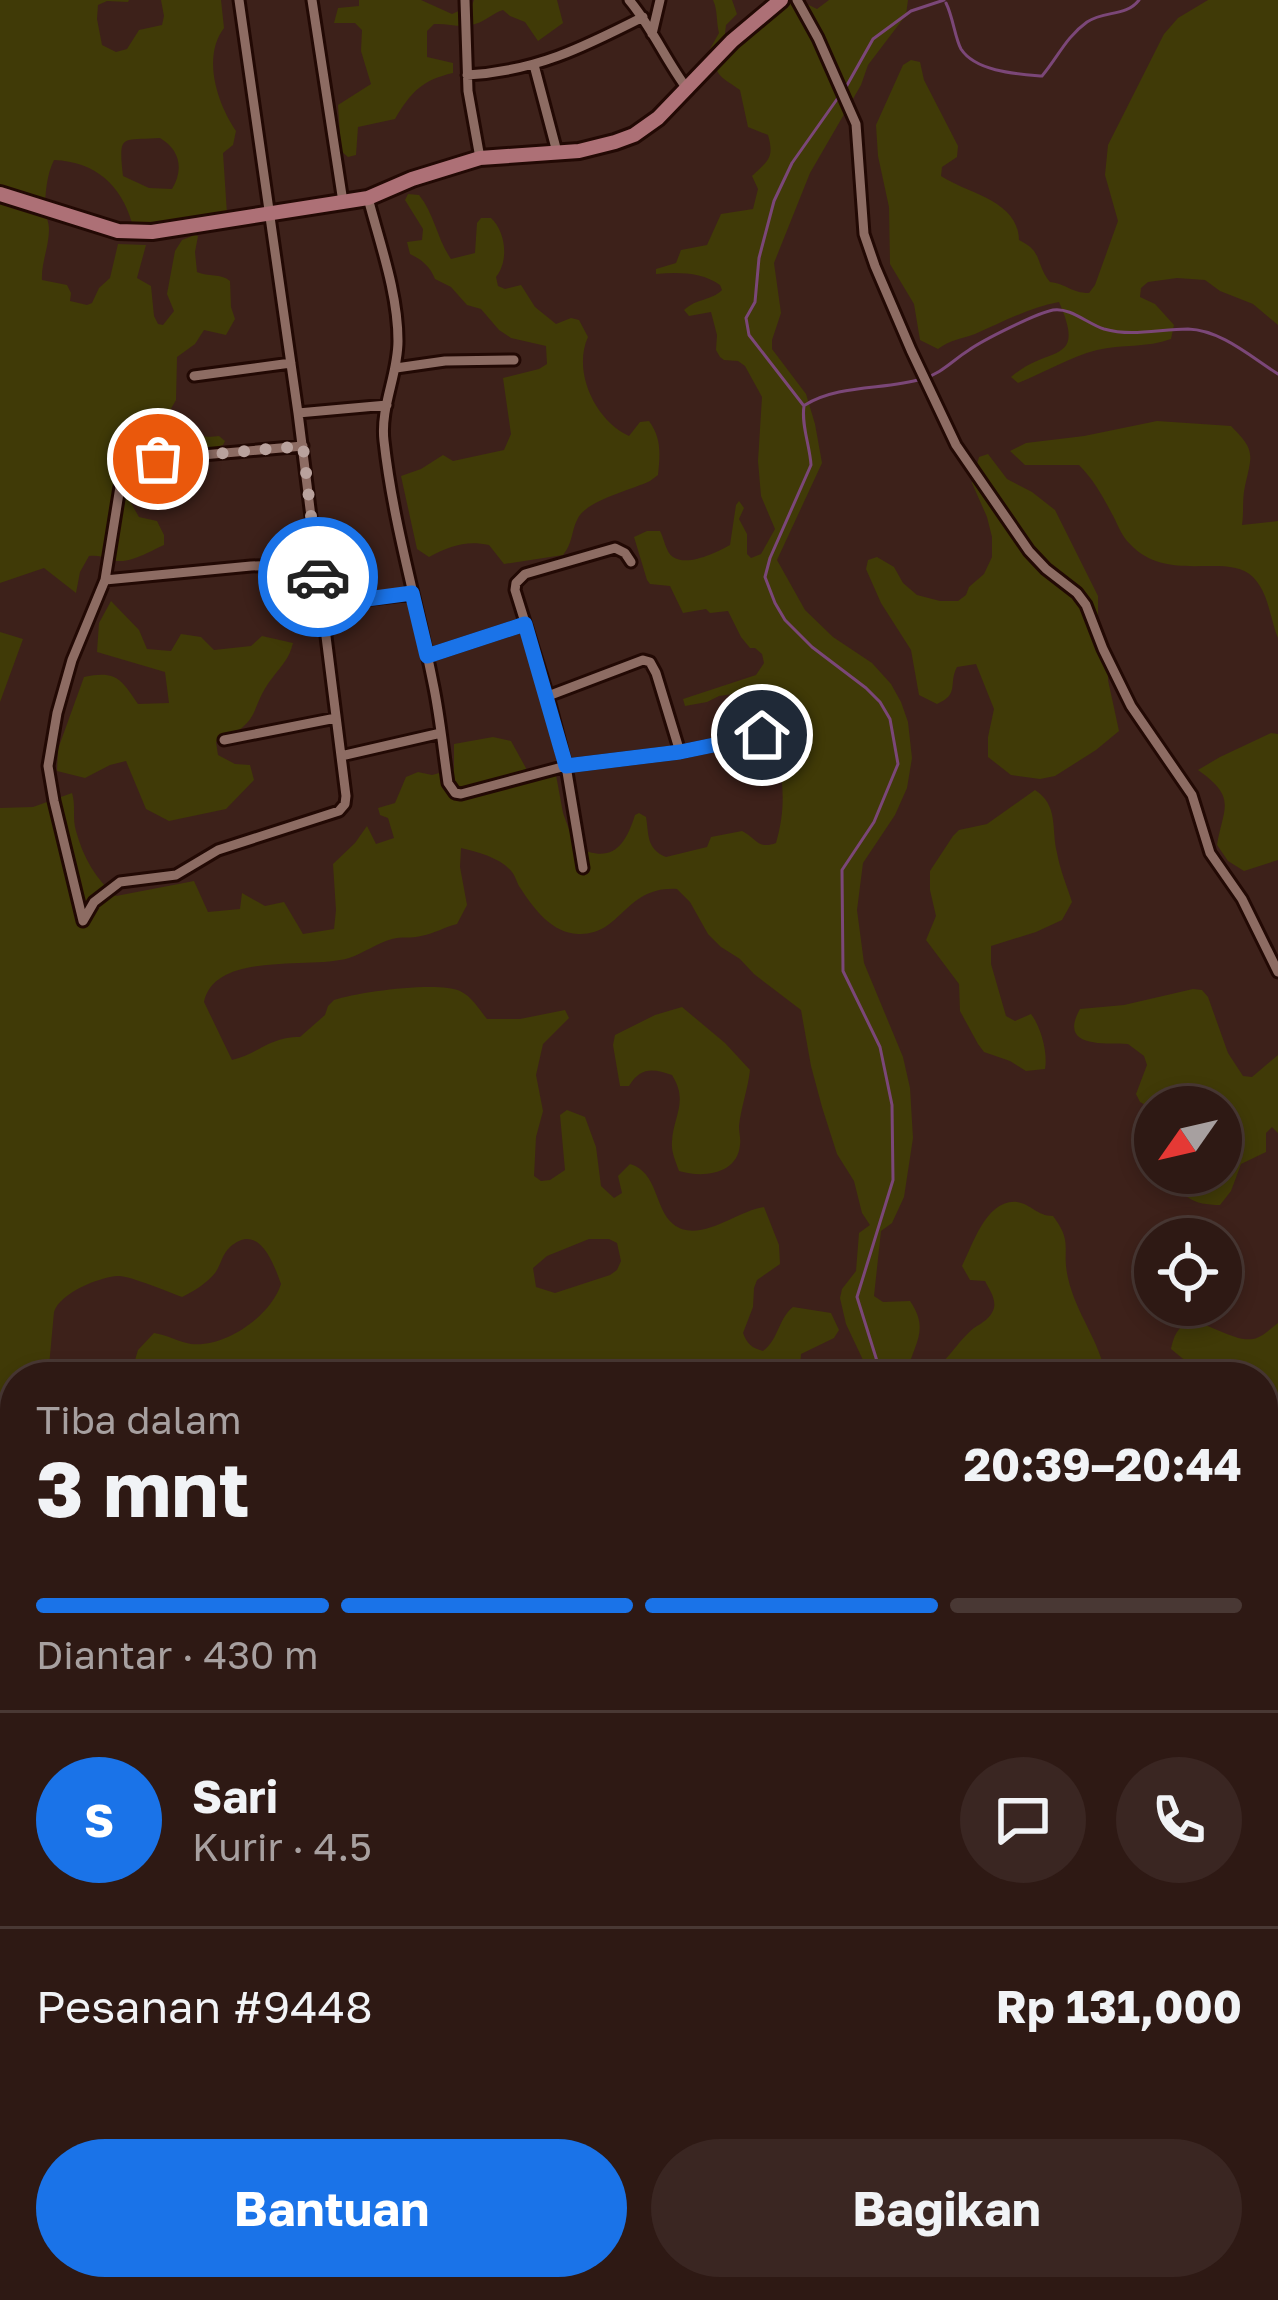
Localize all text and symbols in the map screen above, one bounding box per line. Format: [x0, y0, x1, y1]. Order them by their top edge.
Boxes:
pin [107, 408, 209, 510]
icon: bag [125, 426, 191, 492]
courier [258, 517, 378, 637]
icon: car [285, 544, 351, 610]
pin [711, 684, 813, 786]
icon: home [729, 702, 795, 768]
north arrow [1134, 1086, 1242, 1194]
map controls [1134, 1086, 1242, 1326]
button: locate [1134, 1218, 1242, 1326]
text: Tiba dalam [36, 1396, 241, 1443]
text: 20:39–20:44 [964, 1437, 1242, 1491]
text: 3 mnt [36, 1441, 250, 1534]
text: Diantar · 430 m [36, 1631, 318, 1678]
button: chat [960, 1757, 1086, 1883]
button: phone [1116, 1757, 1242, 1883]
text: Sari [192, 1769, 278, 1823]
text: S [84, 1793, 114, 1847]
text: Kurir · 4.5 [192, 1823, 372, 1870]
text: Pesanan #9448 [36, 1979, 373, 2033]
text: Rp 131,000 [996, 1979, 1242, 2033]
button: Bantuan [36, 2139, 627, 2277]
button: Bagikan [651, 2139, 1242, 2277]

